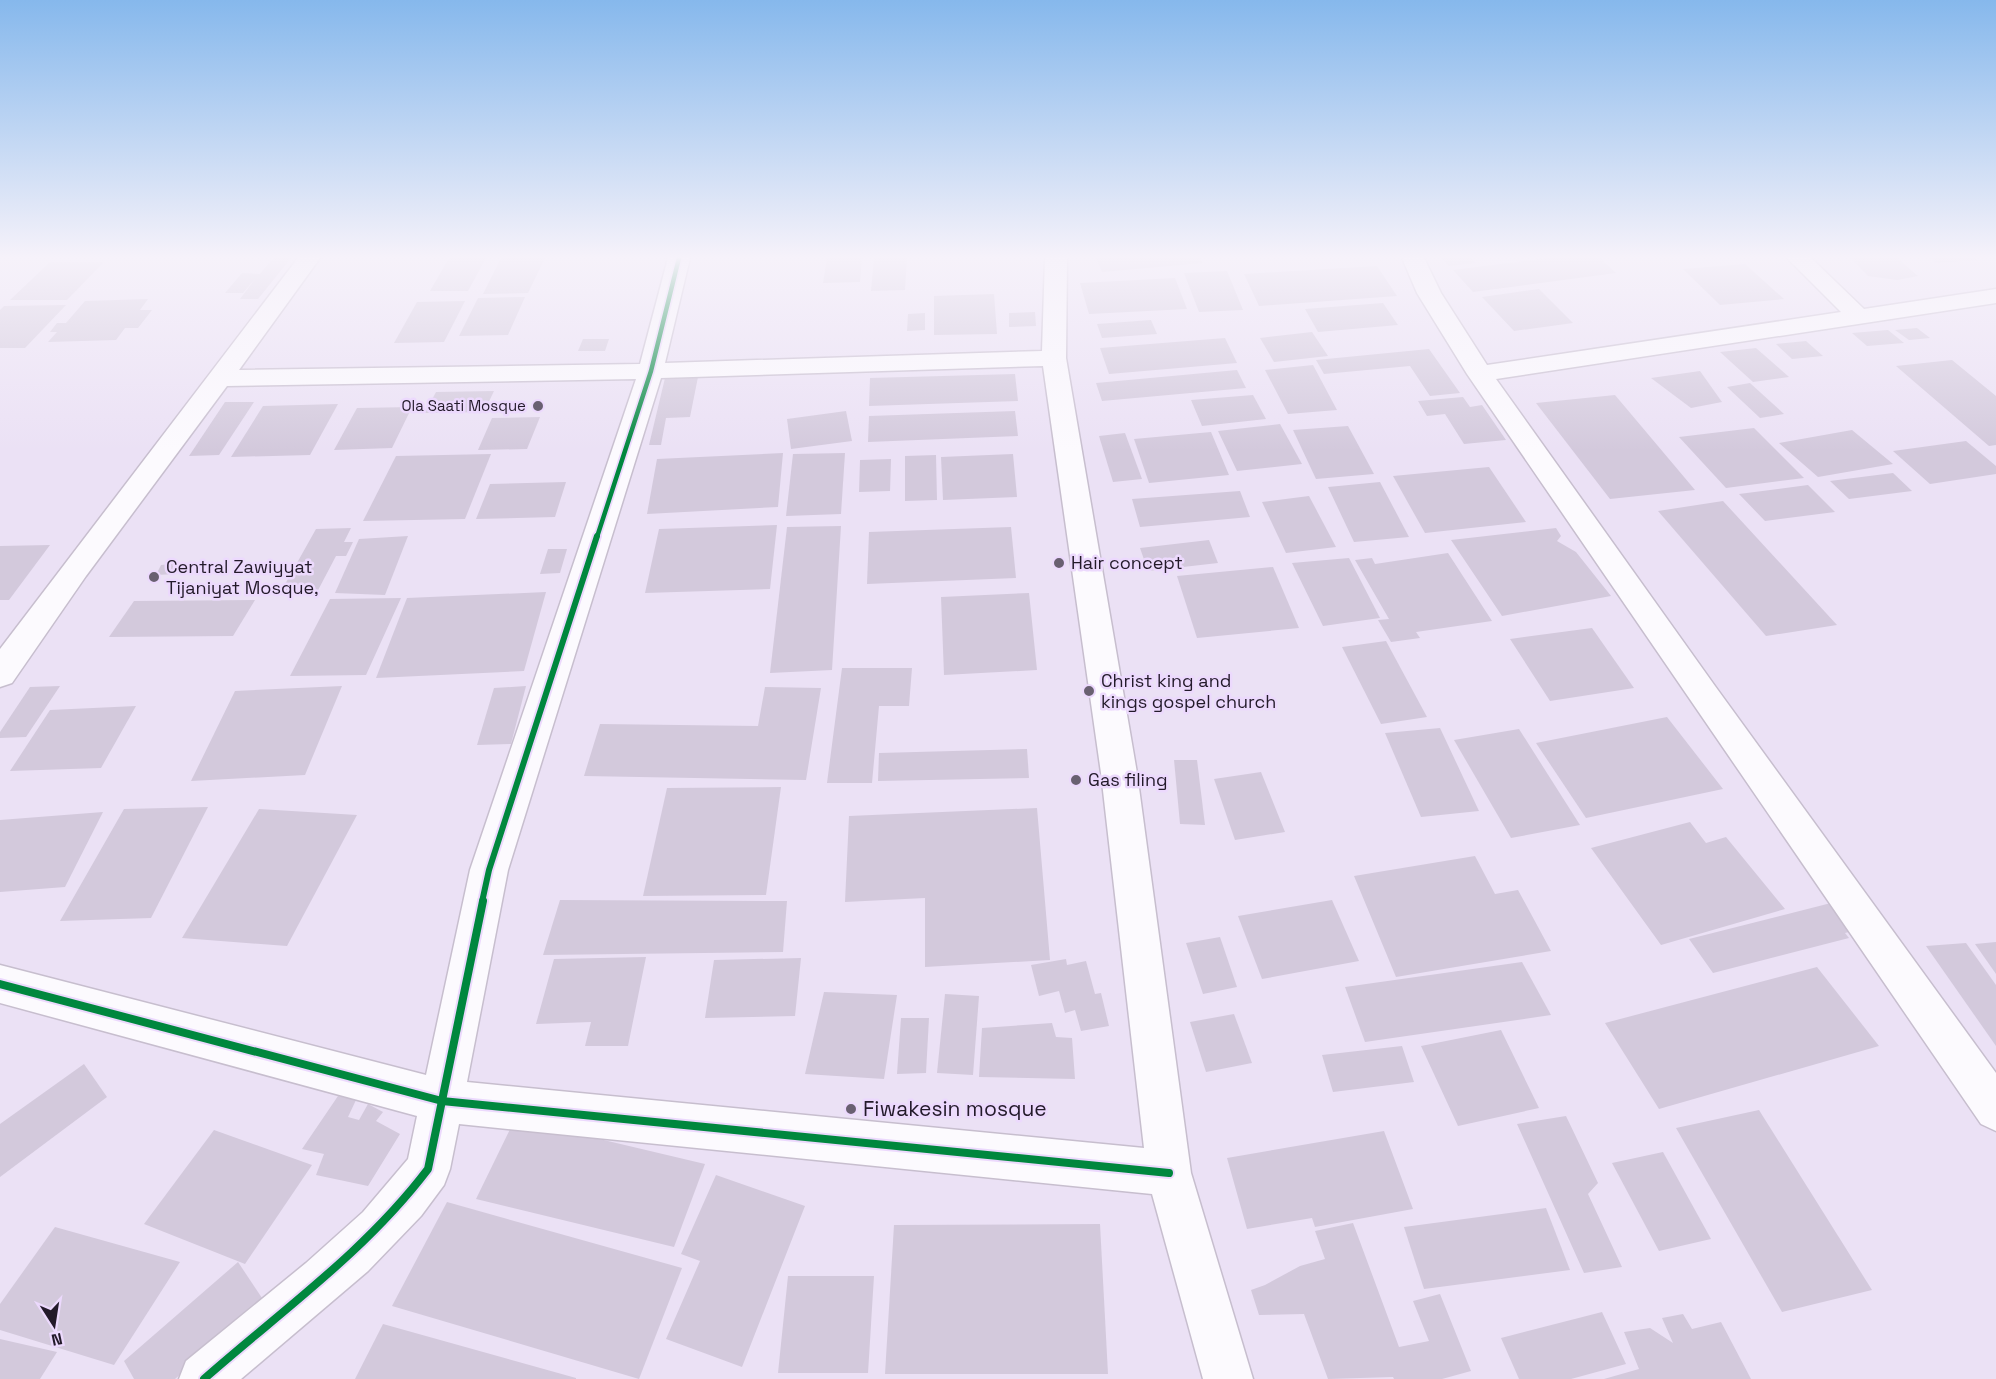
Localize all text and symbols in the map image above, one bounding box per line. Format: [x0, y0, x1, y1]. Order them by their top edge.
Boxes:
place label: Ola Saati Mosque [402, 396, 526, 415]
marker: Ola Saati Mosque [531, 399, 545, 413]
place label: Hair concept [1071, 551, 1183, 574]
place label: Central Zawiyyat Tijaniyat Mosque, [166, 555, 319, 599]
marker: Hair concept [1052, 556, 1066, 570]
marker: Central Zawiyyat Tijaniyat Mosque, [147, 570, 161, 584]
place label: Christ king and kings gospel church [1101, 669, 1276, 713]
marker: Christ king and kings gospel church [1082, 684, 1096, 698]
place label: Gas filing [1088, 768, 1168, 791]
marker: Gas filing [1069, 773, 1083, 787]
place label: Fiwakesin mosque [863, 1095, 1047, 1122]
marker: Fiwakesin mosque [844, 1102, 858, 1116]
north arrow [24, 1295, 84, 1355]
text: N [50, 1328, 64, 1351]

